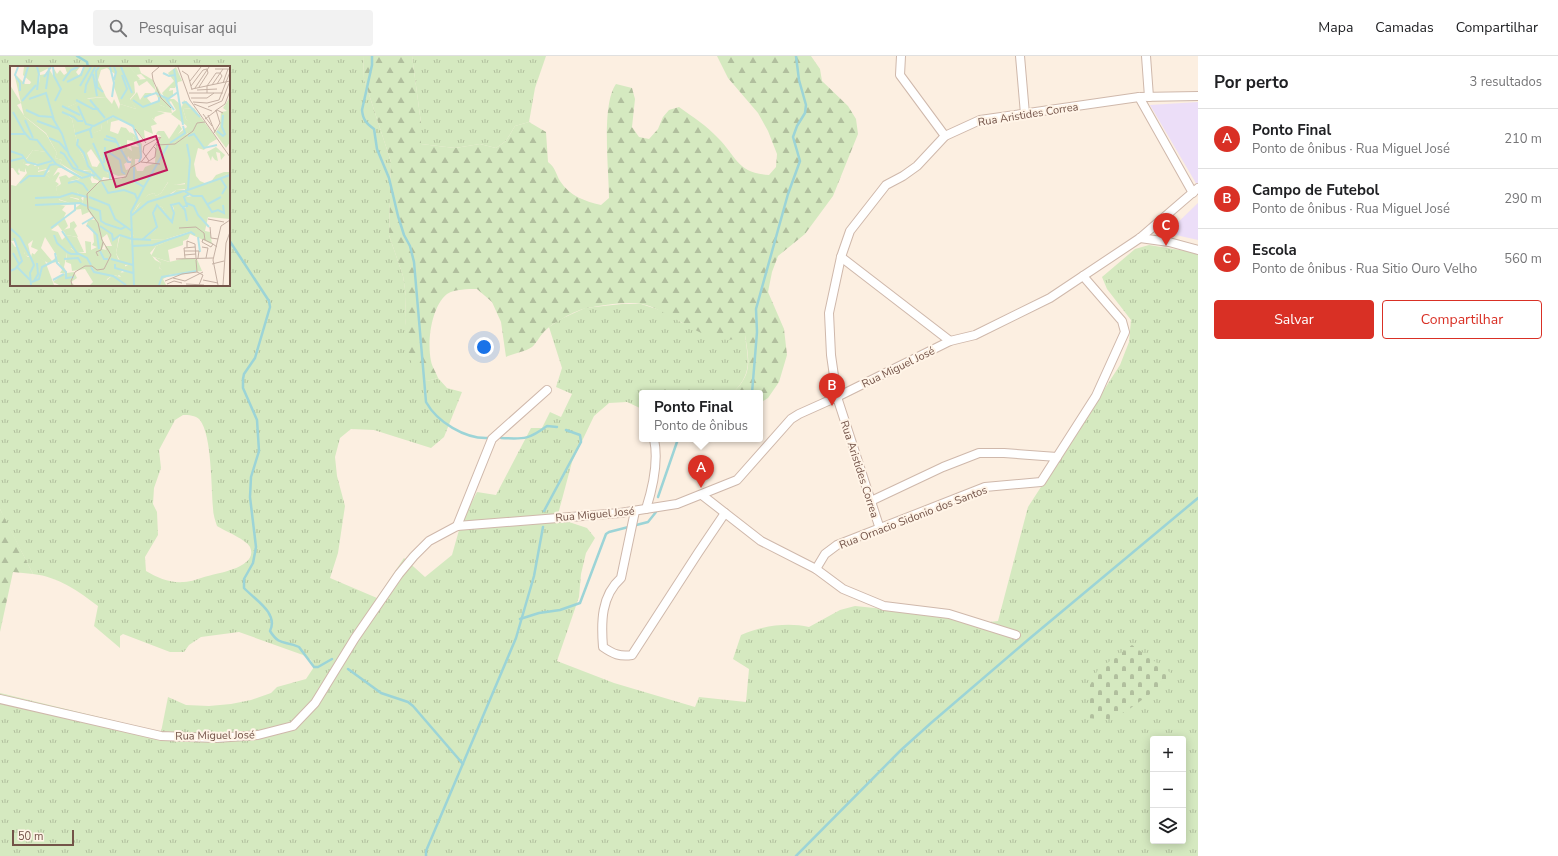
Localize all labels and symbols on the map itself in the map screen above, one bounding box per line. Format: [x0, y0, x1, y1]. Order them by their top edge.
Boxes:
inset map [10, 66, 230, 286]
street label: Rua Aristides Correa [977, 99, 1079, 130]
pin: C [1153, 213, 1179, 246]
your location [474, 337, 494, 357]
street label: Rua Miguel José [859, 343, 937, 392]
pin: B [819, 373, 845, 406]
street label: Rua Aristides Correa [837, 419, 882, 520]
pin: A [688, 455, 714, 488]
street label: Rua Ornacio Sidonio dos Santos [837, 482, 989, 553]
street label: Rua Miguel José [555, 504, 635, 525]
street label: Rua Miguel José [175, 727, 255, 744]
scale bar [12, 828, 74, 847]

